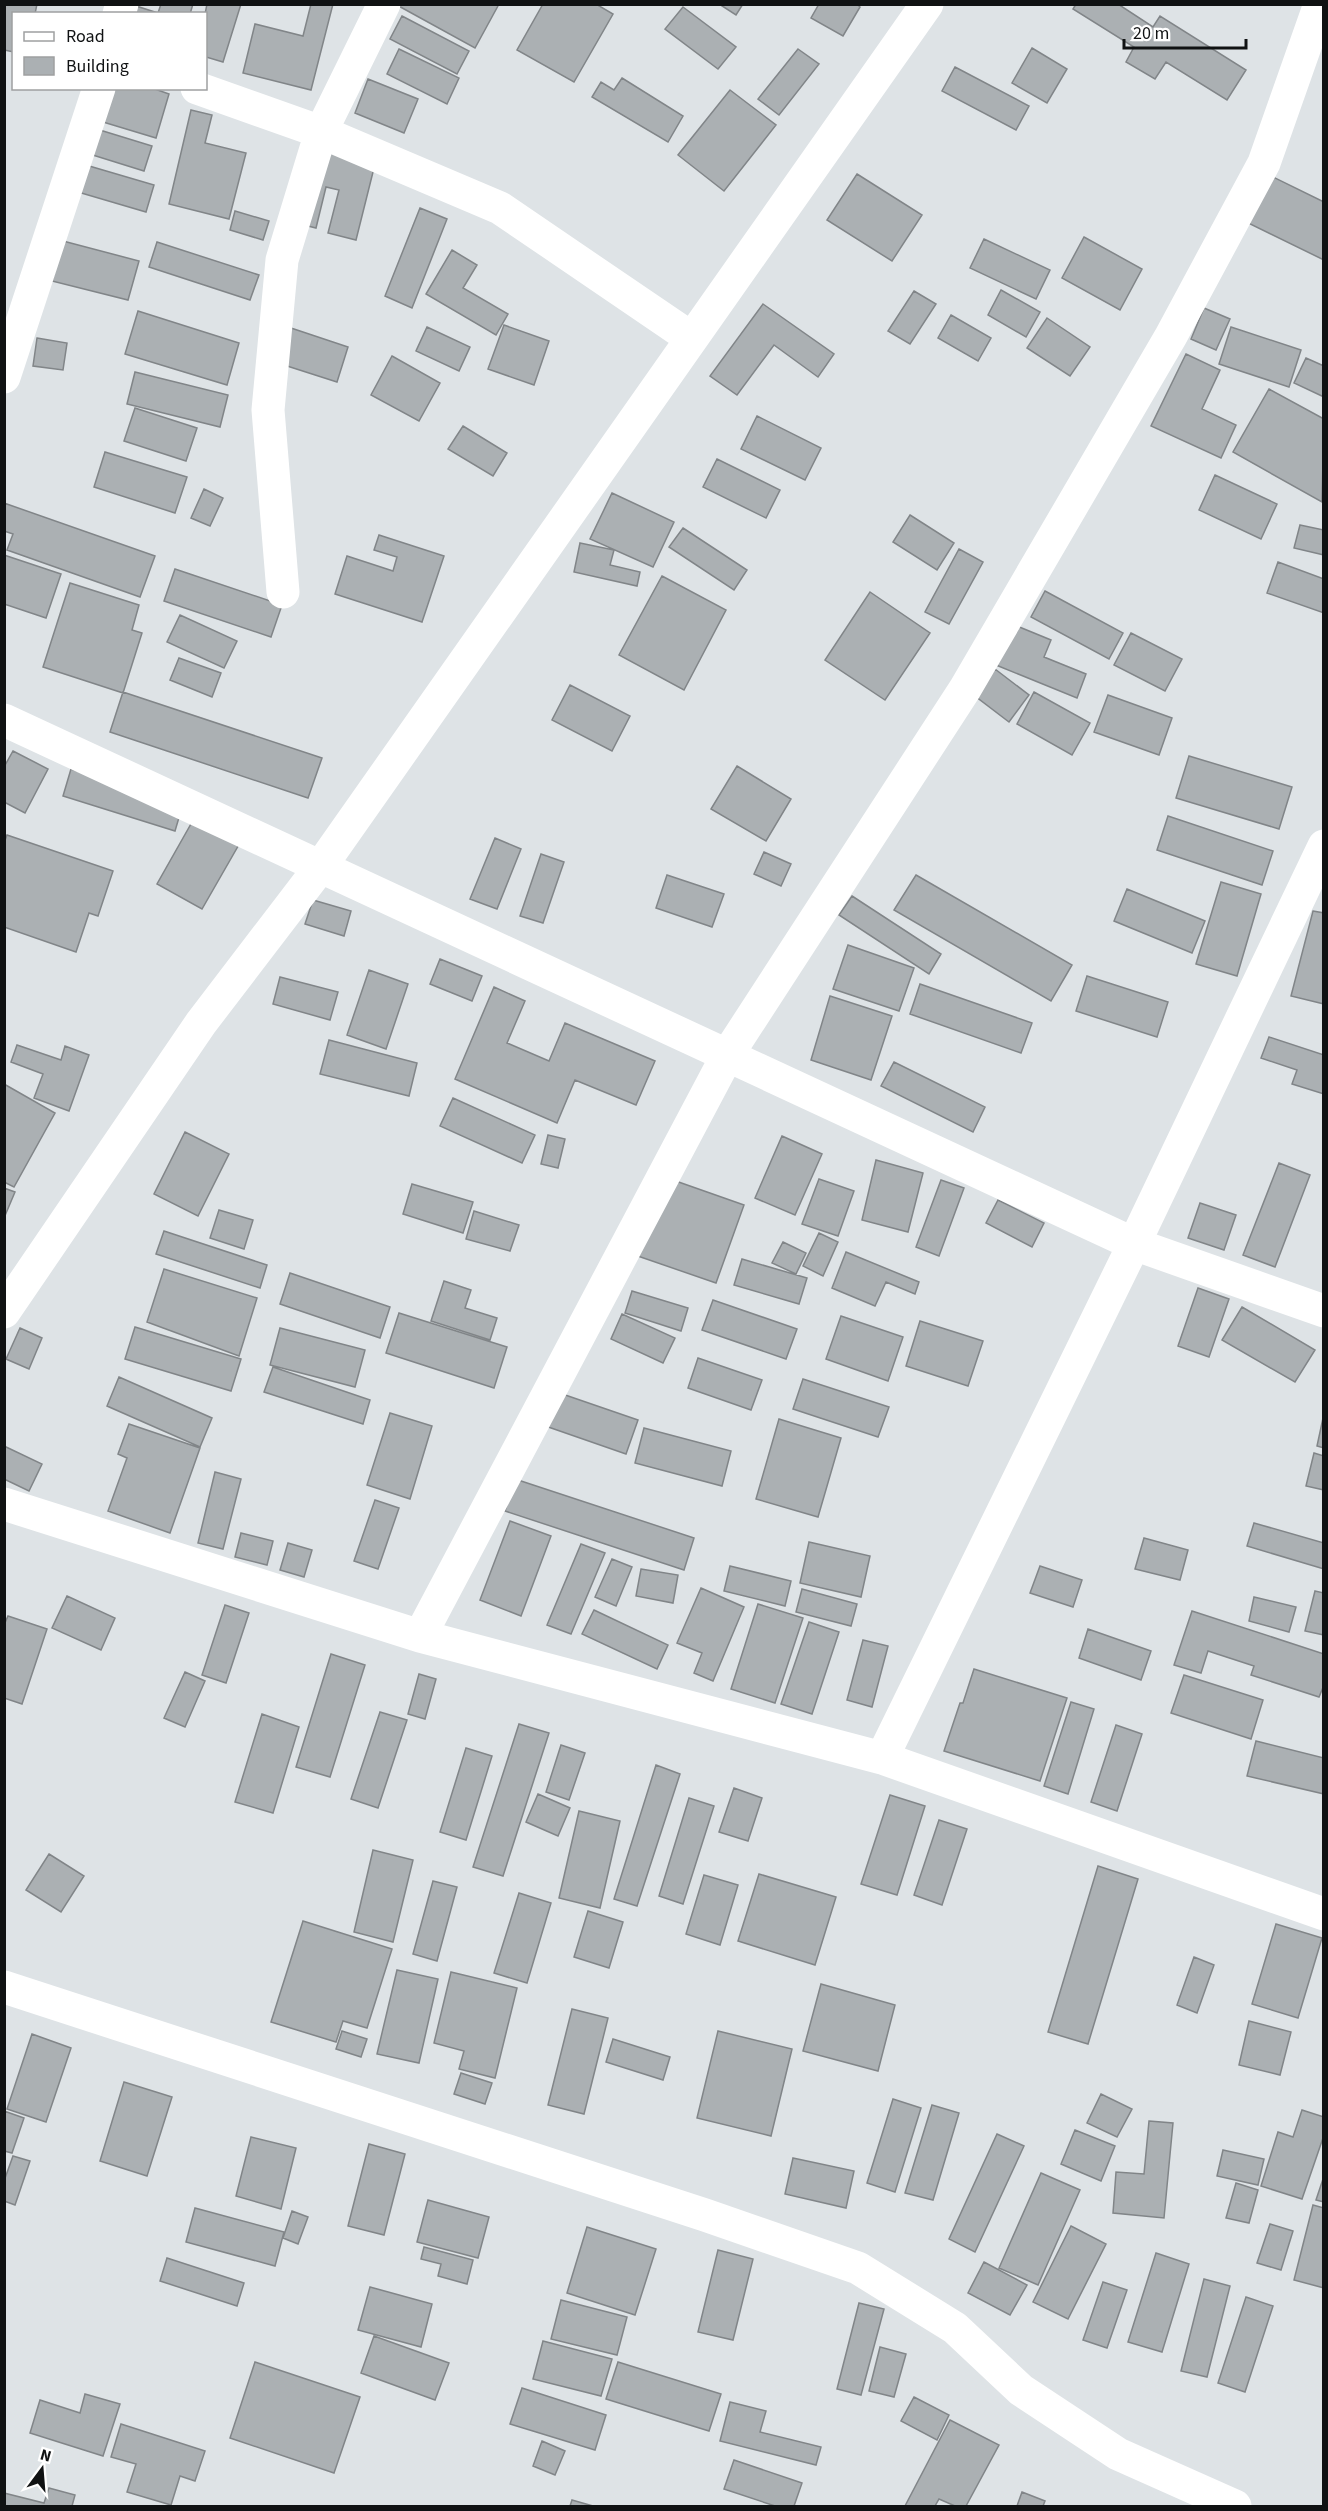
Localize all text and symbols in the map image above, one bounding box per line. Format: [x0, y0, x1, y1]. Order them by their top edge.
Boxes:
legend [12, 12, 207, 90]
scale bar [1124, 12, 1246, 50]
text: 20 m [1133, 21, 1169, 46]
text: Road [66, 24, 105, 49]
text: Building [66, 54, 129, 79]
north arrow [12, 2439, 72, 2499]
text: N [38, 2444, 54, 2468]

